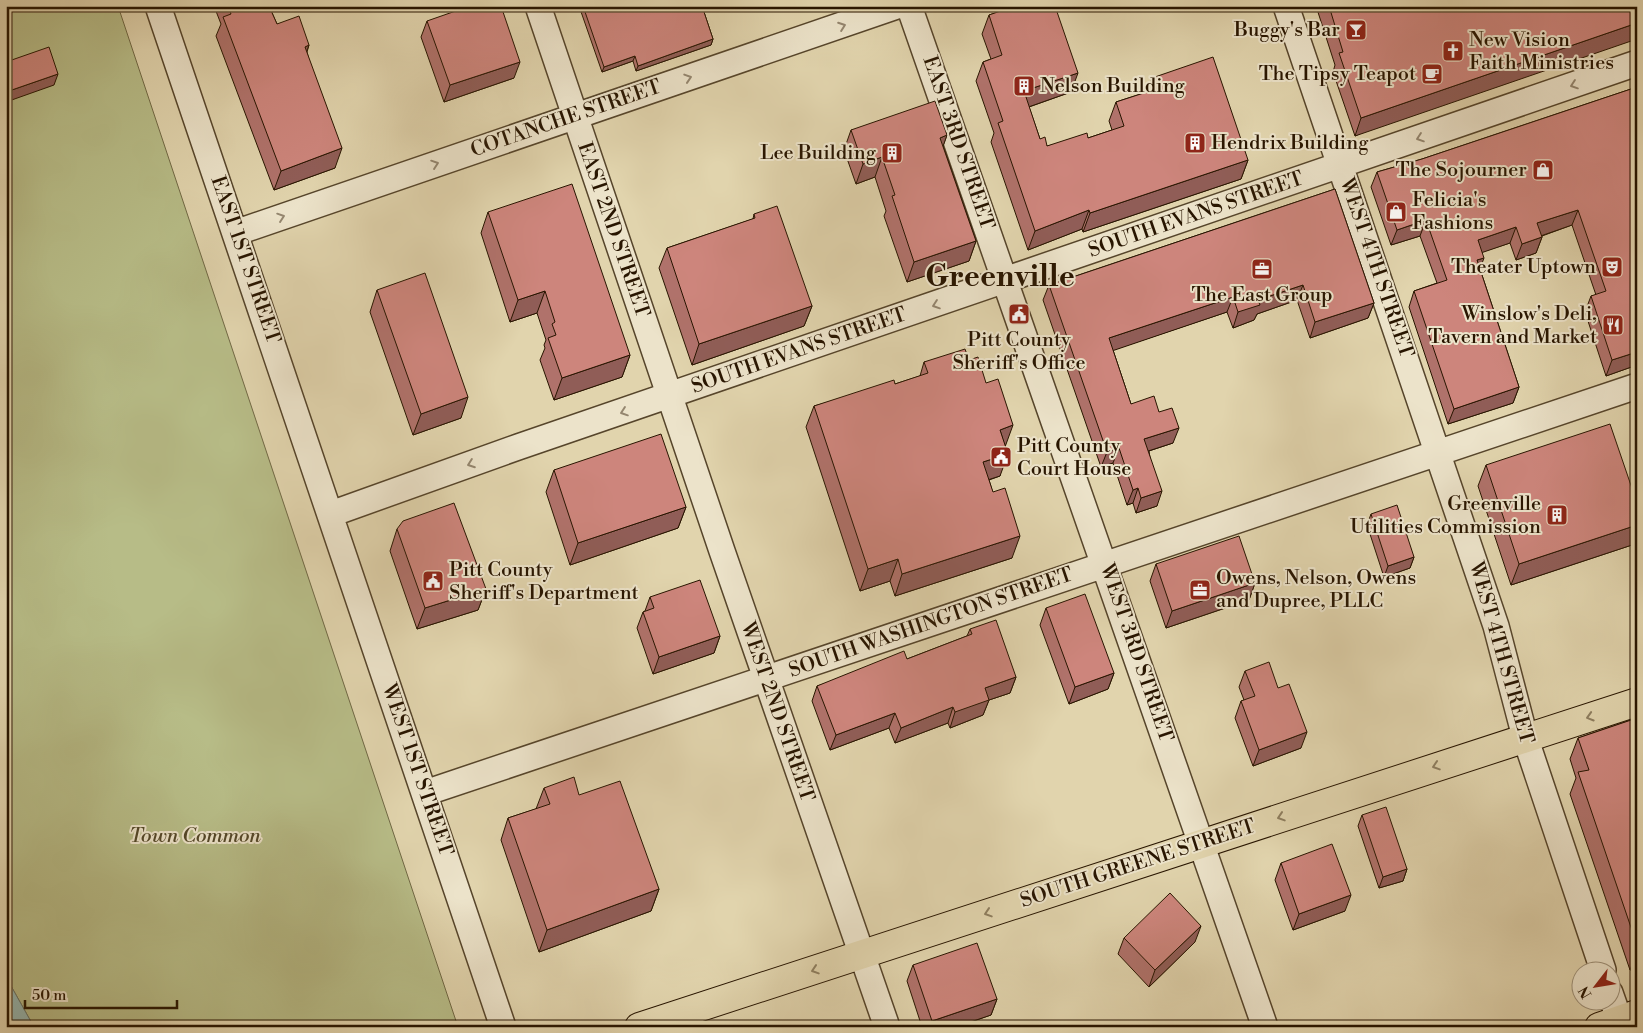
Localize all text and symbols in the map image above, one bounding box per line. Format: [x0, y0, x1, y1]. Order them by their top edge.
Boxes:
place label: Buggy's Bar [1233, 18, 1340, 43]
bar icon: Buggy's Bar [1344, 18, 1368, 42]
one-way arrow [837, 22, 846, 32]
place label: New Vision Faith Ministries [1469, 28, 1614, 76]
church icon: New Vision Faith Ministries [1441, 39, 1465, 63]
street label: EAST 3RD STREET [917, 53, 999, 233]
place label: The Tipsy Teapot [1259, 62, 1416, 87]
cafe icon: The Tipsy Teapot [1420, 62, 1444, 86]
one-way arrow [683, 74, 692, 84]
building icon: Nelson Building [1012, 74, 1036, 98]
place label: Nelson Building [1040, 74, 1186, 99]
street label: COTANCHE STREET [467, 75, 665, 163]
one-way arrow [1570, 79, 1579, 89]
building icon: Hendrix Building [1183, 131, 1207, 155]
place label: Hendrix Building [1211, 131, 1369, 156]
one-way arrow [1417, 132, 1425, 142]
street label: EAST 2ND STREET [571, 139, 655, 321]
place label: Lee Building [760, 141, 877, 166]
building icon: Lee Building [880, 141, 904, 165]
place label: The Sojourner [1396, 158, 1527, 183]
shop icon: The Sojourner [1531, 158, 1555, 182]
one-way arrow [430, 159, 438, 169]
street label: SOUTH EVANS STREET [1085, 166, 1307, 264]
street label: EAST 1ST STREET [205, 173, 285, 347]
street label: WEST 4TH STREET [1333, 174, 1418, 361]
place label: Felicia's Fashions [1412, 188, 1493, 236]
shop icon: Felicia's Fashions [1384, 200, 1408, 224]
one-way arrow [276, 213, 285, 223]
place label: Theater Uptown [1451, 255, 1596, 280]
theatre icon: Theater Uptown [1600, 255, 1624, 279]
office icon: The East Group [1250, 257, 1274, 281]
district label: Greenville [925, 258, 1075, 296]
place label: The East Group [1191, 283, 1333, 308]
one-way arrow [932, 299, 941, 309]
street label: SOUTH EVANS STREET [688, 302, 910, 400]
public building icon: Pitt County Sheriff's Office [1007, 302, 1031, 326]
place label: Winslow's Deli, Tavern and Market [1428, 302, 1597, 350]
restaurant icon: Winslow's Deli, Tavern and Market [1601, 313, 1625, 337]
place label: Pitt County Sheriff's Office [952, 328, 1086, 376]
one-way arrow [621, 406, 629, 416]
place label: Pitt County Court House [1017, 434, 1131, 482]
public building icon: Pitt County Court House [989, 445, 1013, 469]
one-way arrow [467, 458, 475, 468]
place label: Greenville Utilities Commission [1350, 492, 1541, 540]
building icon: Greenville Utilities Commission [1545, 503, 1569, 527]
place label: Pitt County Sheriff's Department [449, 558, 639, 606]
street label: WEST 4TH STREET [1463, 558, 1539, 747]
street label: WEST 3RD STREET [1093, 560, 1178, 745]
street label: SOUTH WASHINGTON STREET [786, 562, 1076, 684]
place label: Owens, Nelson, Owens and Dupree, PLLC [1216, 566, 1416, 614]
public building icon: Pitt County Sheriff's Department [421, 569, 445, 593]
office icon: Owens, Nelson, Owens and Dupree, PLLC [1188, 578, 1212, 602]
street label: WEST 2ND STREET [734, 618, 819, 805]
street label: WEST 1ST STREET [376, 680, 458, 859]
one-way arrow [1587, 711, 1595, 721]
one-way arrow [1432, 761, 1440, 771]
one-way arrow [1277, 812, 1286, 822]
street label: SOUTH GREENE STREET [1017, 814, 1259, 914]
park label: Town Common [129, 824, 262, 849]
one-way arrow [985, 908, 993, 918]
north arrow [1570, 960, 1620, 1010]
one-way arrow [812, 964, 820, 974]
scale bar [25, 978, 178, 1010]
text: N [1575, 983, 1596, 1002]
text: 50 m [32, 986, 66, 1005]

